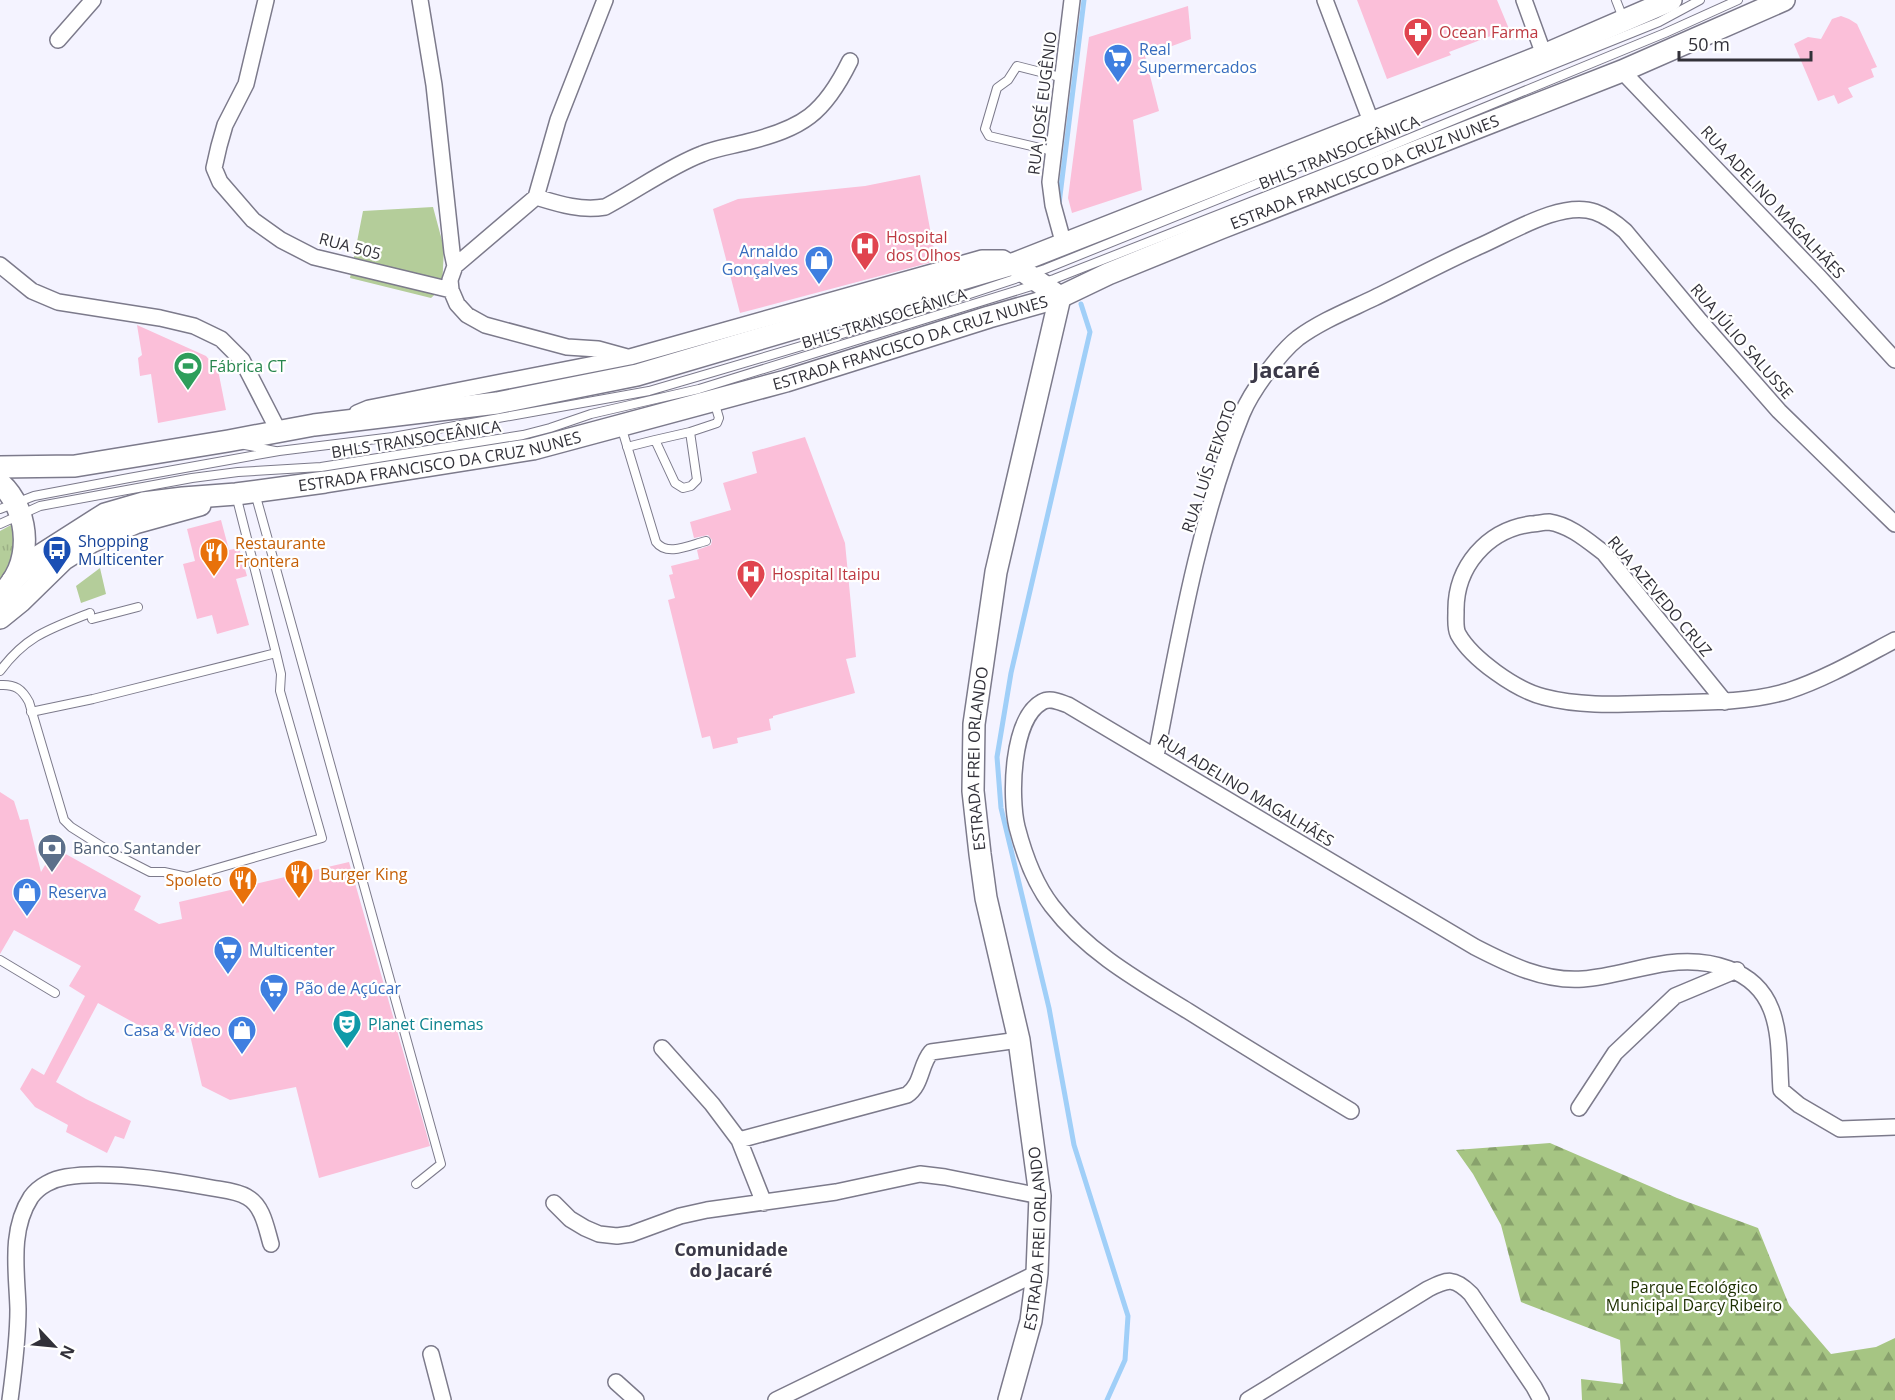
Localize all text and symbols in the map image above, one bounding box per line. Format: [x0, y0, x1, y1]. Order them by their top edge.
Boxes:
pharmacy icon: Ocean Farma [1402, 16, 1434, 58]
place label: Ocean Farma [1439, 21, 1538, 43]
scale bar [1679, 24, 1811, 62]
street label: RUA JOSÉ EUGÊNIO [1022, 30, 1062, 176]
text: 50 m [1688, 32, 1730, 56]
place label: Real Supermercados [1139, 38, 1257, 78]
supermarket icon: Real Supermercados [1102, 42, 1134, 84]
street label: ESTRADA FRANCISCO DA CRUZ NUNES [1227, 109, 1502, 234]
street label: BHLS TRANSOCEÂNICA [1255, 109, 1423, 194]
street label: RUA ADELINO MAGALHÃES [1696, 121, 1850, 284]
place label: Hospital dos Olhos [886, 226, 961, 266]
street label: RUA 505 [317, 227, 383, 265]
hospital icon: Hospital dos Olhos [849, 230, 881, 272]
place label: Arnaldo Gonçalves [722, 240, 798, 280]
shop icon: Arnaldo Gonçalves [803, 244, 835, 286]
street label: RUA JÚLIO SALUSSE [1686, 278, 1798, 404]
street label: BHLS TRANSOCEÂNICA [799, 282, 970, 354]
street label: ESTRADA FRANCISCO DA CRUZ NUNES [770, 290, 1051, 395]
sports icon: Fábrica CT [172, 350, 204, 392]
district label: Jacaré [1250, 354, 1320, 384]
place label: Fábrica CT [209, 355, 286, 377]
street label: RUA LUÍS PEIXOTO [1176, 397, 1242, 535]
street label: BHLS TRANSOCEÂNICA [330, 415, 503, 463]
street label: ESTRADA FRANCISCO DA CRUZ NUNES [297, 425, 584, 496]
place label: Shopping Multicenter [78, 530, 164, 570]
street label: RUA AZEVEDO CRUZ [1603, 531, 1717, 661]
place label: Restaurante Frontera [235, 532, 326, 572]
bus stop icon: Shopping Multicenter [41, 534, 73, 576]
restaurant icon: Restaurante Frontera [198, 536, 230, 578]
hospital icon: Hospital Itaipu [735, 558, 767, 600]
place label: Hospital Itaipu [772, 563, 880, 585]
street label: ESTRADA FREI ORLANDO [962, 665, 993, 852]
street label: RUA ADELINO MAGALHÃES [1154, 729, 1338, 852]
bank icon: Banco Santander [36, 832, 68, 874]
place label: Banco Santander [73, 837, 201, 859]
restaurant icon: Burger King [283, 858, 315, 900]
place label: Burger King [320, 863, 408, 885]
restaurant icon: Spoleto [227, 864, 259, 906]
place label: Spoleto [165, 869, 222, 891]
shop icon: Reserva [11, 876, 43, 918]
place label: Reserva [48, 881, 107, 903]
supermarket icon: Multicenter [212, 934, 244, 976]
place label: Multicenter [249, 939, 335, 961]
supermarket icon: Pão de Açúcar [258, 972, 290, 1014]
place label: Pão de Açúcar [295, 977, 401, 999]
theatre icon: Planet Cinemas [331, 1008, 363, 1050]
place label: Planet Cinemas [368, 1013, 483, 1035]
shop icon: Casa & Vídeo [226, 1014, 258, 1056]
place label: Casa & Vídeo [124, 1019, 221, 1041]
street label: ESTRADA FREI ORLANDO [1018, 1145, 1051, 1333]
district label: Comunidade do Jacaré [674, 1237, 788, 1282]
park label: Parque Ecológico Municipal Darcy Ribeiro [1606, 1276, 1782, 1316]
north arrow [24, 1316, 84, 1376]
text: N [55, 1342, 80, 1363]

